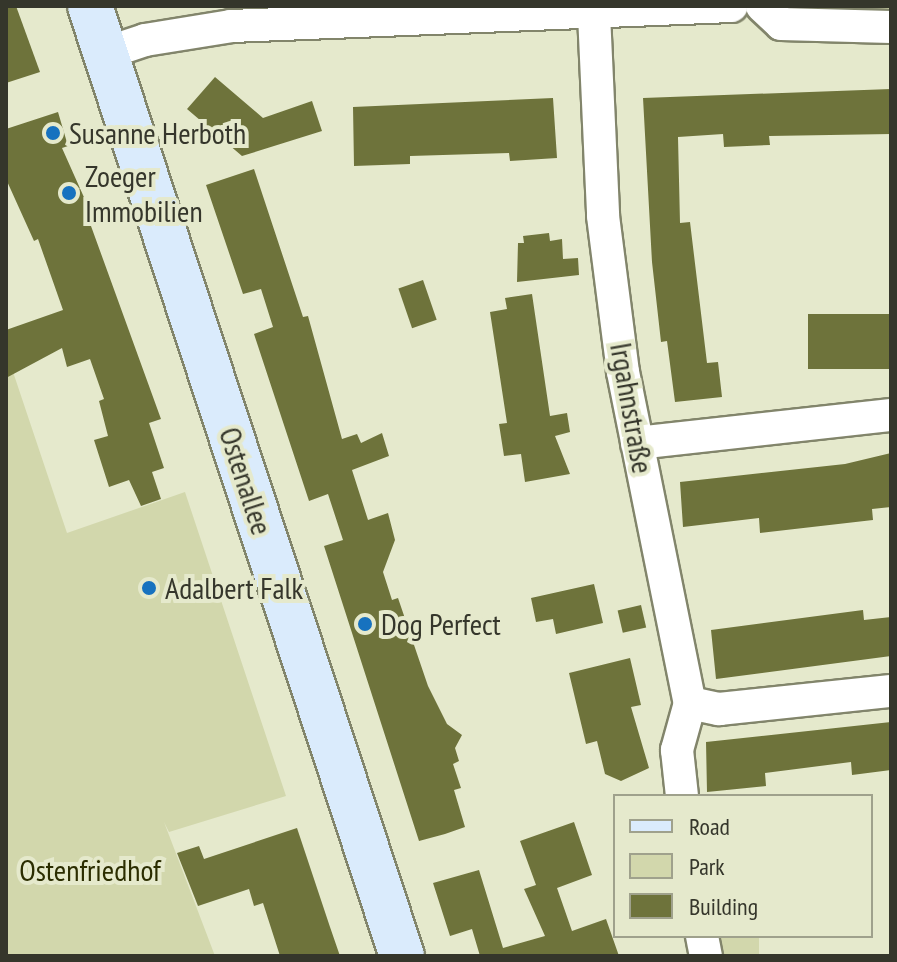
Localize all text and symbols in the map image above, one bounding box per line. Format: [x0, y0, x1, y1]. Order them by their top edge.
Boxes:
place label: Susanne Herboth [69, 115, 246, 151]
marker: Susanne Herboth [44, 124, 62, 142]
place label: Zoeger Immobilien [85, 158, 203, 228]
marker: Zoeger Immobilien [60, 184, 78, 202]
street label: Irgahnstraße [603, 340, 661, 476]
street label: Ostenallee [212, 423, 280, 539]
place label: Adalbert Falk [165, 570, 303, 606]
marker: Adalbert Falk [140, 579, 158, 597]
place label: Dog Perfect [381, 606, 501, 642]
marker: Dog Perfect [356, 615, 374, 633]
legend [613, 794, 873, 938]
text: Road [689, 811, 730, 842]
text: Park [689, 851, 725, 882]
park label: Ostenfriedhof [19, 852, 161, 888]
text: Building [689, 891, 758, 922]

